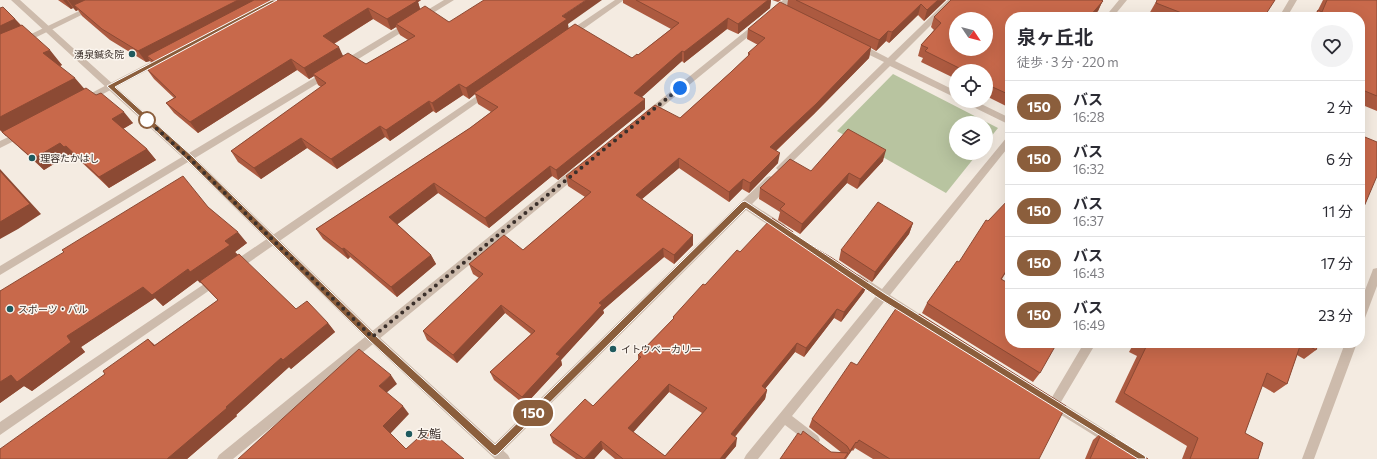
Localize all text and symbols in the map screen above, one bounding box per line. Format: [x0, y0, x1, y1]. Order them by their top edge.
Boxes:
north arrow [949, 12, 993, 56]
map controls [949, 12, 993, 160]
text: 泉ヶ丘北 [1017, 25, 1093, 48]
button: heart [1311, 25, 1353, 67]
place label: 湧泉鍼灸院 [74, 48, 124, 60]
marker: 湧泉鍼灸院 [127, 49, 137, 59]
text: 徒歩 · 3 分 · 220 m [1017, 54, 1119, 70]
button: locate [949, 64, 993, 108]
your location [670, 78, 690, 98]
text: バス [1073, 90, 1103, 108]
text: 150 [1027, 98, 1051, 115]
text: 2 分 [1327, 98, 1353, 116]
text: 16:28 [1073, 109, 1105, 125]
unlabelled marker [138, 111, 156, 129]
button: layers [949, 116, 993, 160]
text: バス [1073, 142, 1103, 160]
text: 150 [1027, 150, 1051, 167]
text: 6 分 [1326, 150, 1353, 168]
place label: 理容たかはし [40, 152, 100, 164]
marker: 理容たかはし [27, 153, 37, 163]
text: 16:32 [1073, 161, 1104, 177]
text: バス [1073, 194, 1103, 212]
text: 150 [1027, 202, 1051, 219]
text: 11 分 [1322, 202, 1353, 220]
text: 16:37 [1073, 213, 1104, 229]
text: バス [1073, 246, 1103, 264]
text: 150 [1027, 254, 1051, 271]
text: 17 分 [1321, 254, 1353, 272]
text: 16:43 [1073, 265, 1105, 281]
text: バス [1073, 298, 1103, 316]
place label: スポーツ・パル [18, 303, 88, 315]
marker: スポーツ・パル [5, 304, 15, 314]
text: 150 [1027, 306, 1051, 323]
text: 23 分 [1318, 306, 1353, 324]
text: 16:49 [1073, 317, 1105, 333]
place label: イトウベーカリー [621, 343, 701, 355]
marker: イトウベーカリー [608, 344, 618, 354]
line badge: 150 [510, 400, 556, 426]
text: 150 [521, 404, 545, 421]
place label: 友鮨 [417, 426, 441, 440]
marker: 友鮨 [404, 429, 414, 439]

